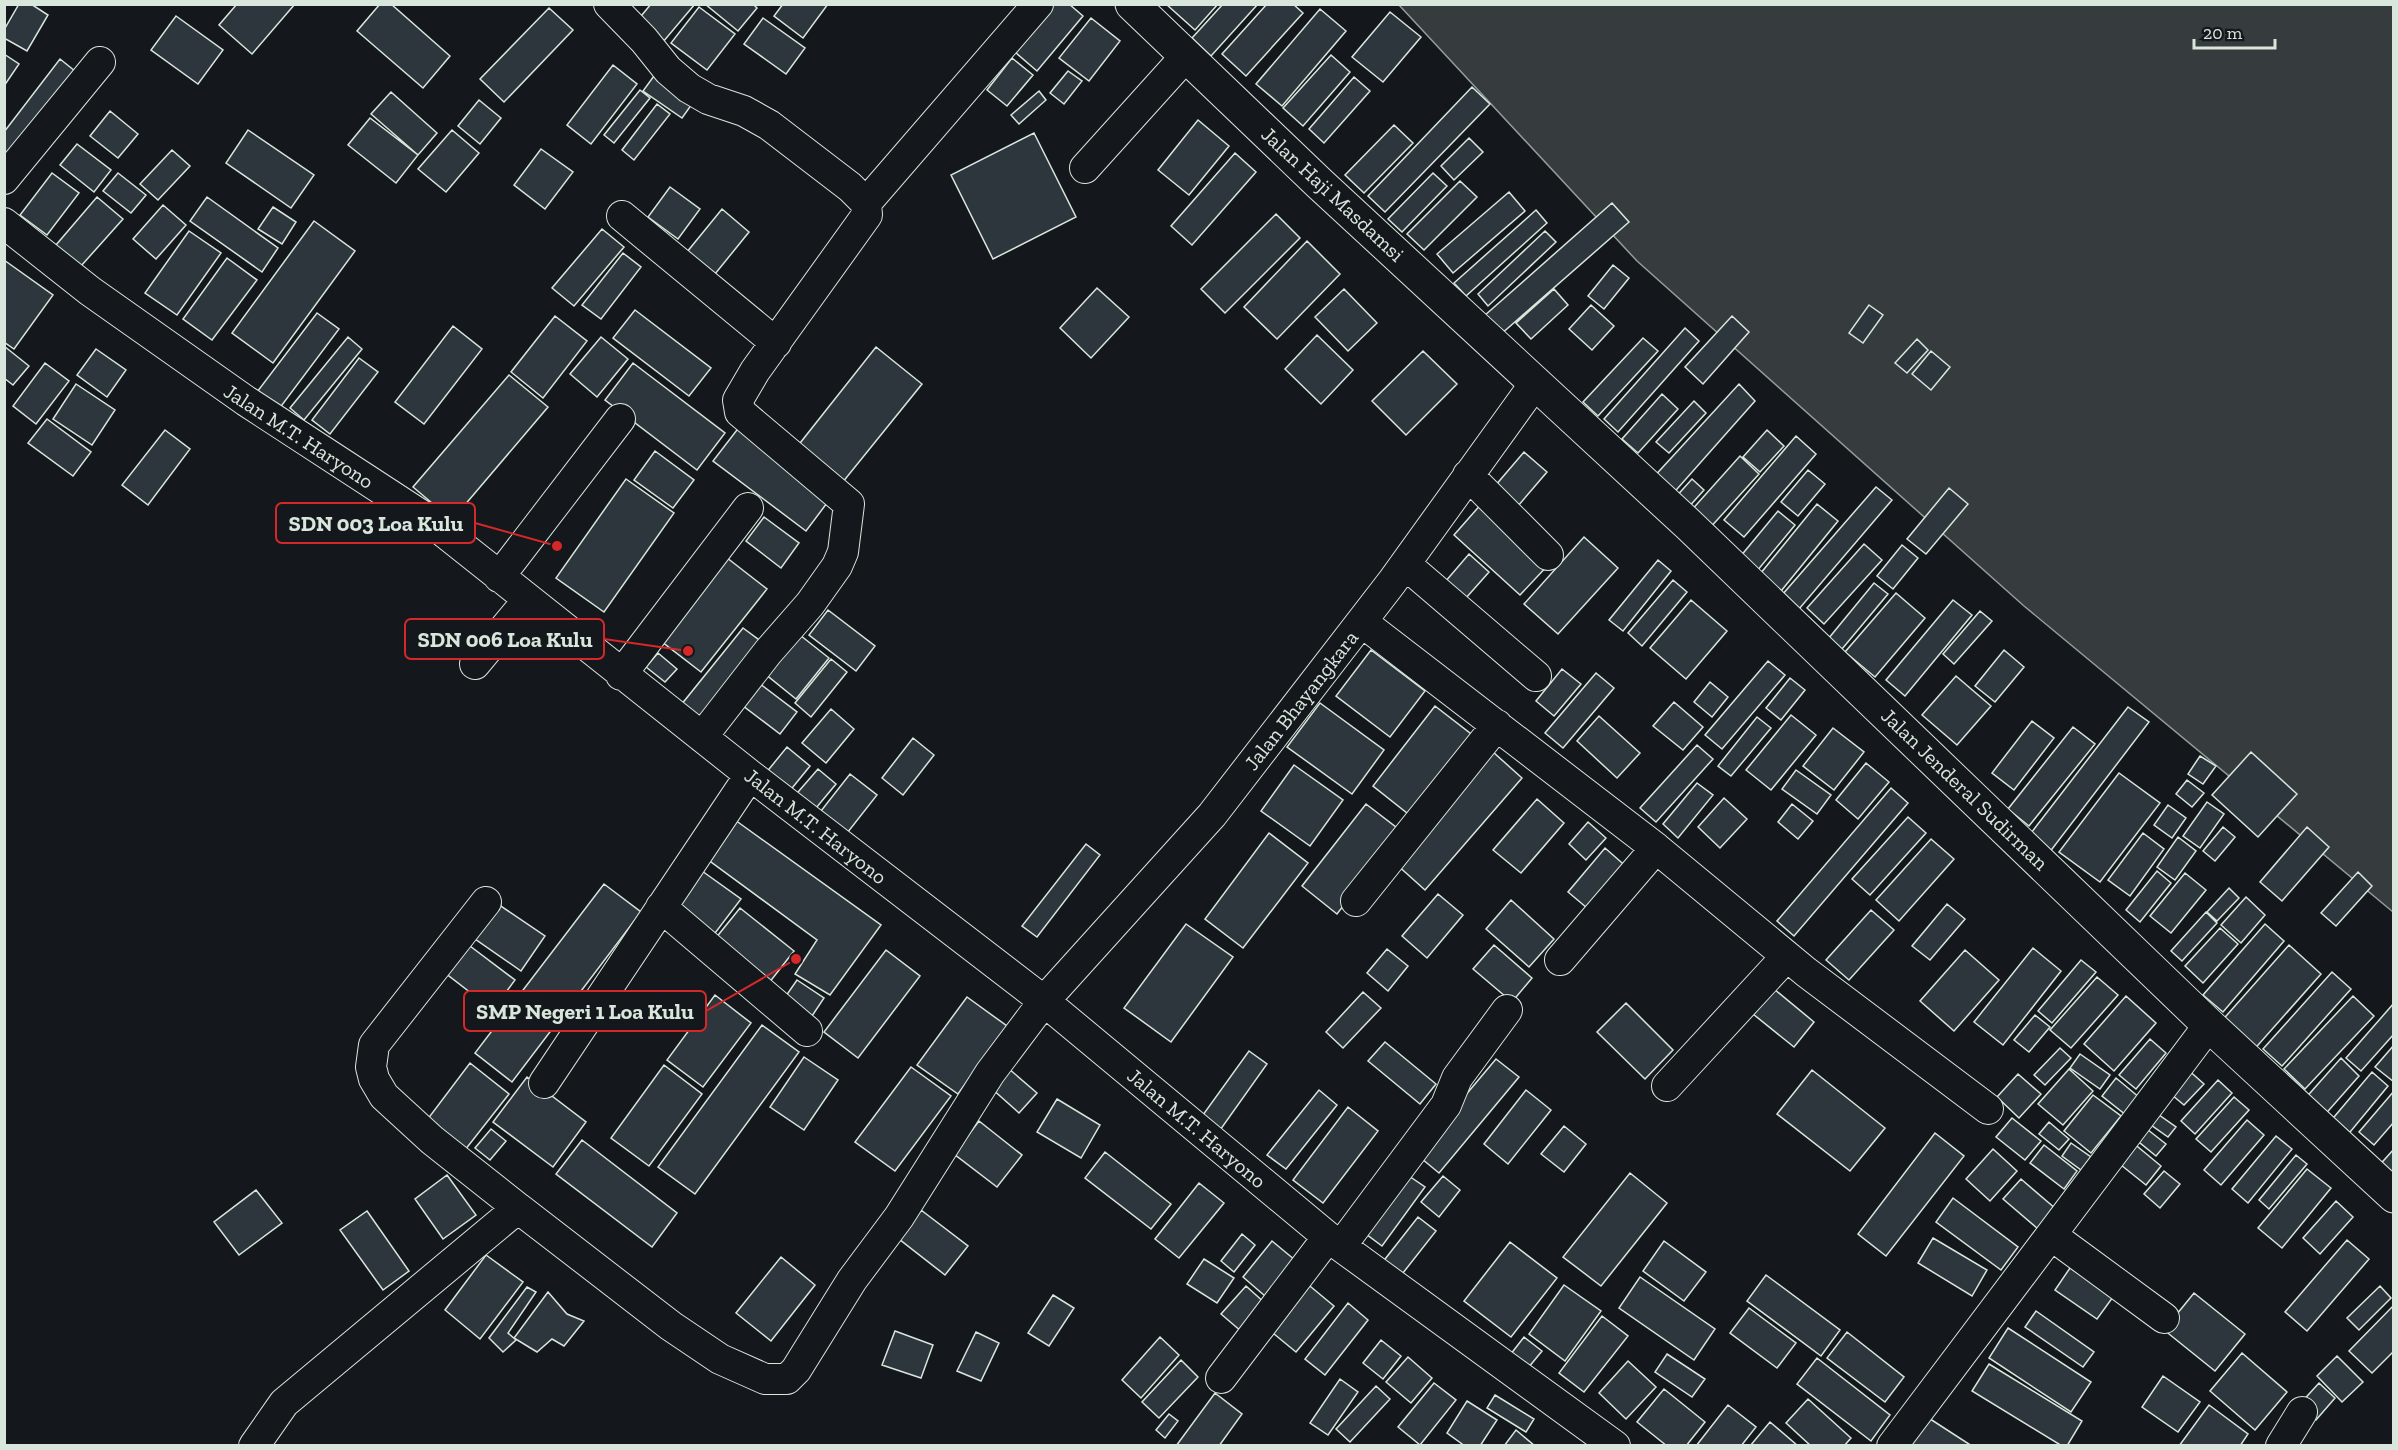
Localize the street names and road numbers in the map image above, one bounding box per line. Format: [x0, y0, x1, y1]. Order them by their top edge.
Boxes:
street label: Jalan Haji Masdamsi [1256, 121, 1410, 267]
street label: Jalan M.T. Haryono [219, 378, 379, 494]
street label: Jalan Bhayangkara [1239, 625, 1363, 775]
street label: Jalan Jenderal Sudirman [1876, 703, 2054, 875]
street label: Jalan M.T. Haryono [740, 763, 892, 889]
street label: Jalan M.T. Haryono [1123, 1063, 1271, 1193]

